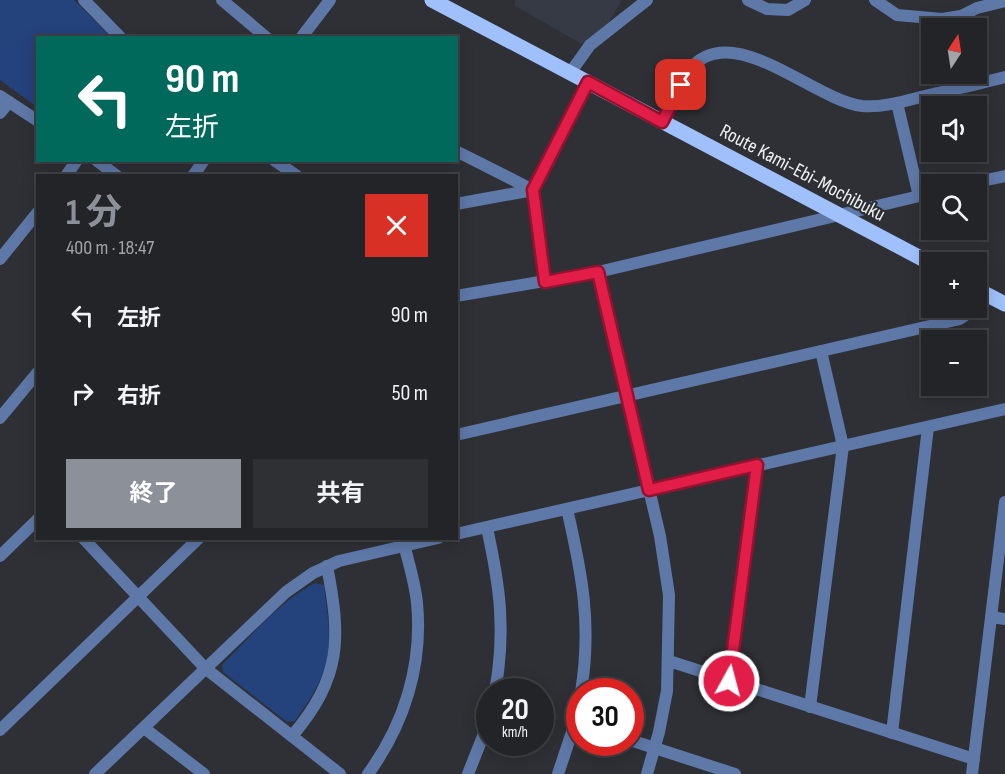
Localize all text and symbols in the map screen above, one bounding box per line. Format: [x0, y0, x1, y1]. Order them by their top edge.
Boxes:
north arrow [921, 18, 987, 84]
map controls [921, 18, 987, 396]
text: 90 m [165, 54, 239, 105]
pin [655, 59, 706, 110]
icon: left [66, 60, 144, 138]
icon: arrive [664, 68, 697, 101]
button: sound [921, 96, 987, 162]
text: 左折 [165, 112, 219, 144]
street label: Route Kami-Ebi-Mochibuku [716, 119, 889, 227]
button: search [921, 174, 987, 240]
text: 1 分 [66, 192, 122, 235]
button: close [365, 194, 428, 257]
text: 400 m · 18:47 [66, 236, 154, 260]
button: + [921, 252, 987, 318]
icon: left [66, 299, 99, 332]
text: 90 m [391, 302, 428, 329]
text: 左折 [117, 305, 161, 332]
button: − [921, 330, 987, 396]
icon: right [66, 377, 99, 410]
text: 50 m [392, 380, 428, 407]
text: 右折 [117, 383, 161, 410]
button: 終了 [66, 459, 241, 528]
button: 共有 [253, 459, 428, 528]
position arrow [697, 649, 761, 713]
speed limit sign: 30 [566, 678, 644, 756]
text: 20 [501, 692, 529, 728]
text: km/h [502, 723, 528, 742]

